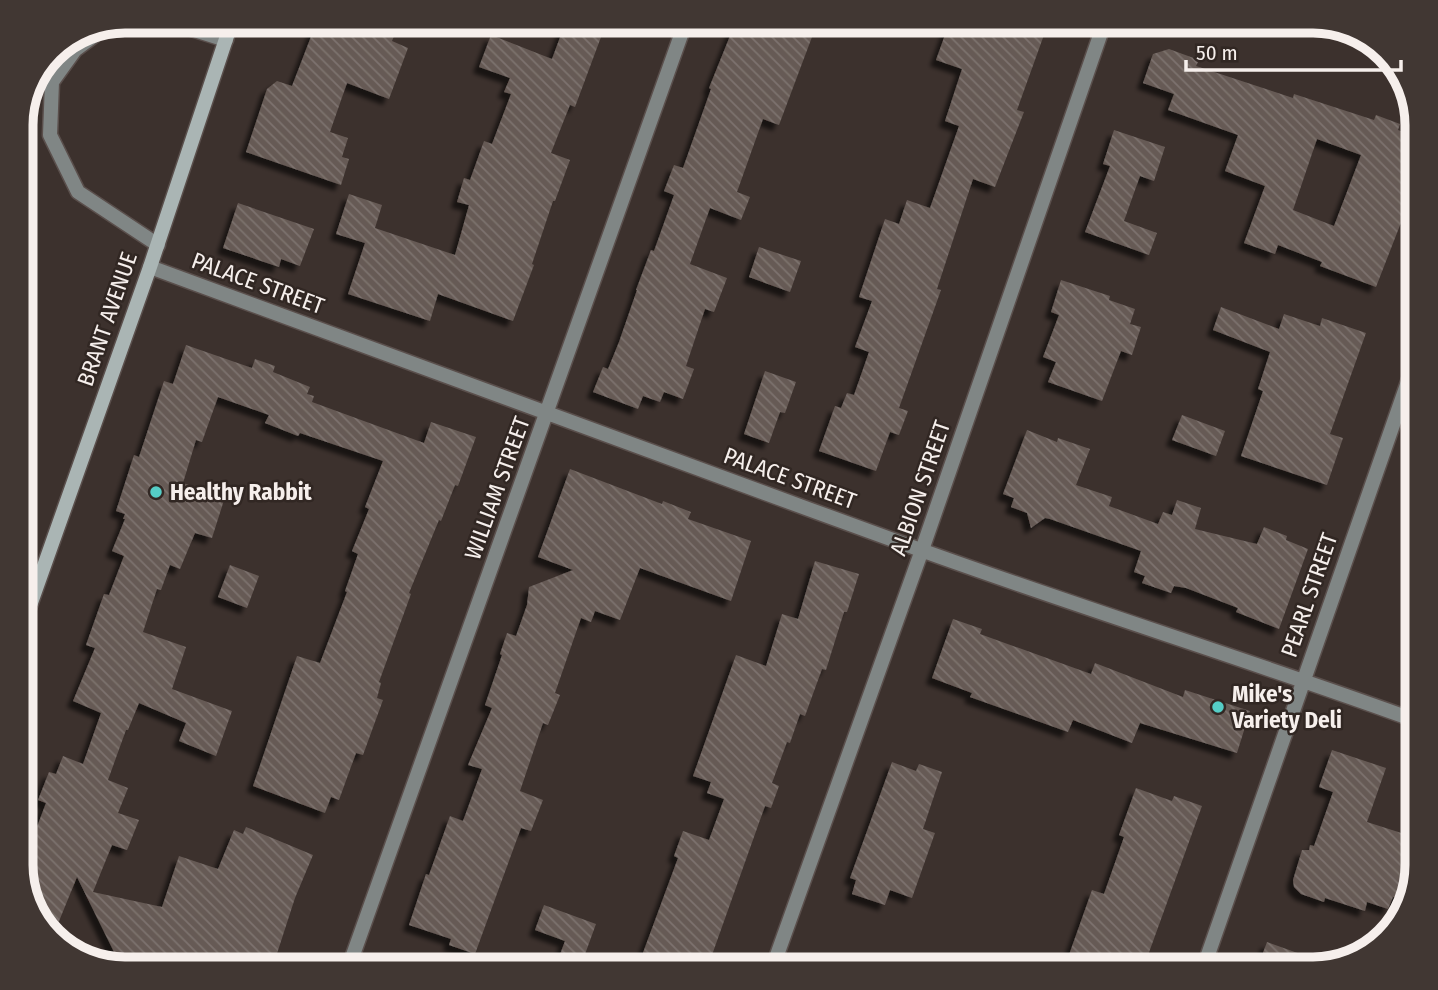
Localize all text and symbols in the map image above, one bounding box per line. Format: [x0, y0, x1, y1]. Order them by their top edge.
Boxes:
scale bar [1186, 28, 1401, 72]
text: 50 m [1196, 40, 1238, 66]
street label: PALACE STREET [188, 246, 328, 320]
street label: BRANT AVENUE [71, 248, 143, 390]
street label: WILLIAM STREET [458, 412, 536, 563]
street label: ALBION STREET [884, 416, 956, 559]
street label: PALACE STREET [720, 441, 860, 515]
place label: Healthy Rabbit [170, 478, 313, 506]
marker: Healthy Rabbit [148, 484, 164, 500]
street label: PEARL STREET [1275, 529, 1343, 661]
place label: Mike's Variety Deli [1231, 680, 1342, 734]
marker: Mike's Variety Deli [1210, 699, 1226, 715]

